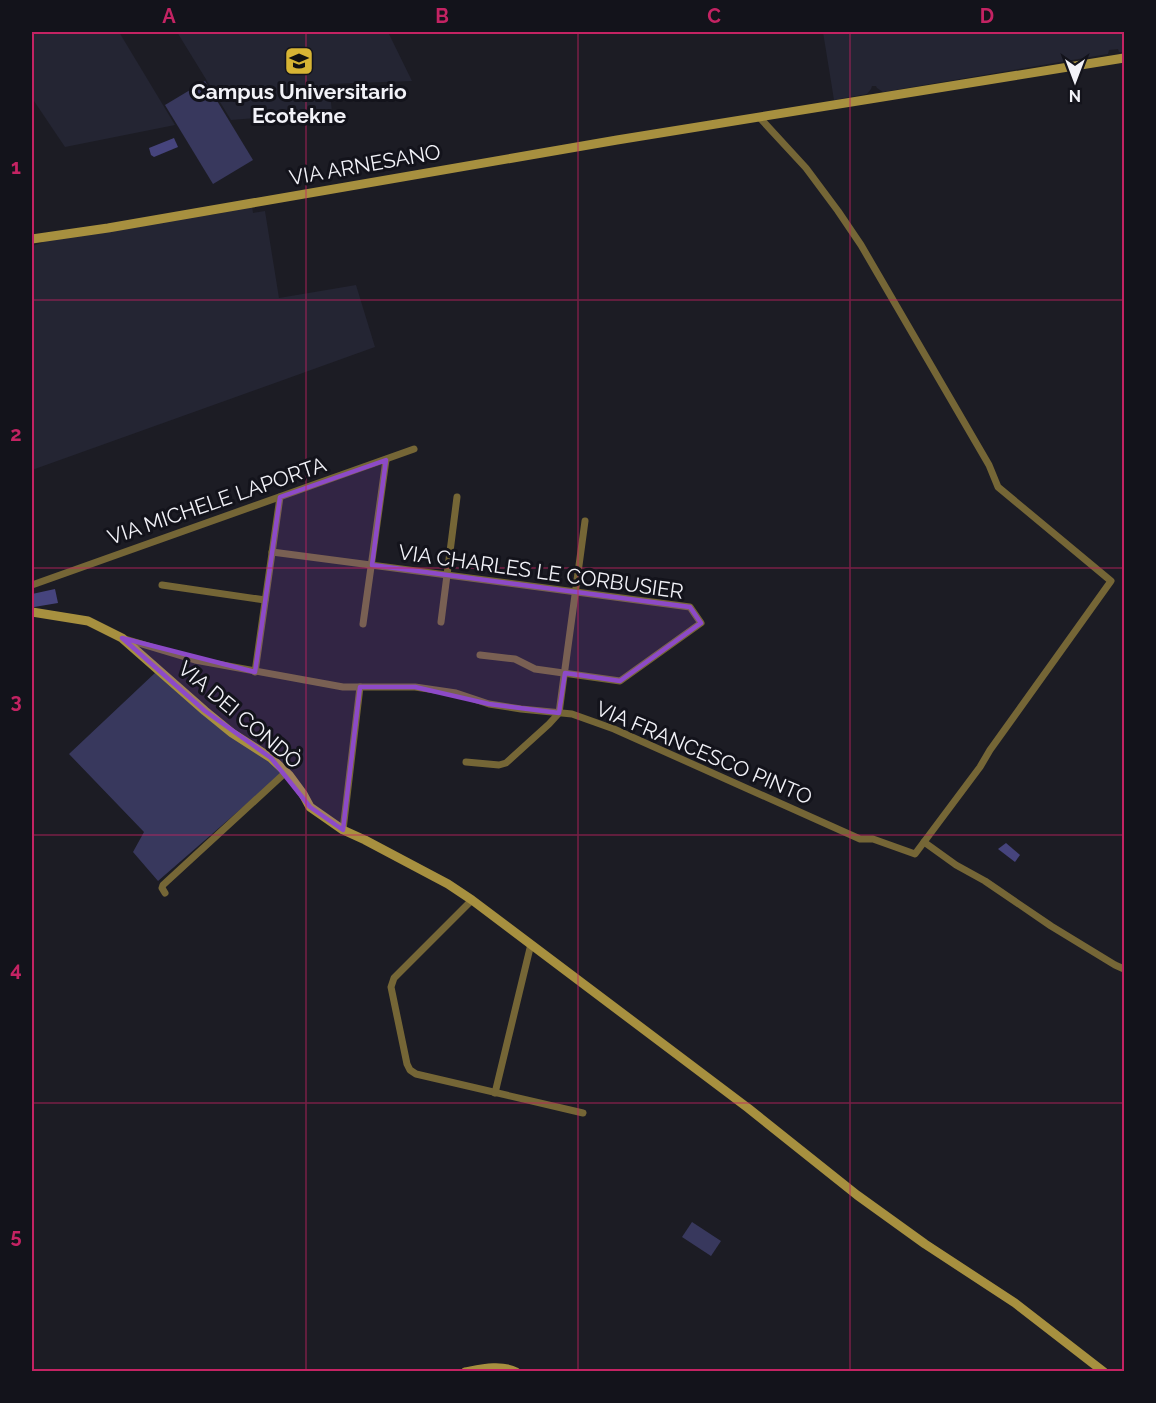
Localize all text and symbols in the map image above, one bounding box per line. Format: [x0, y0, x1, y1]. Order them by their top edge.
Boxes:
text: A [162, 4, 176, 28]
text: B [435, 4, 449, 28]
text: C [707, 4, 721, 28]
text: D [980, 4, 994, 28]
school or university icon: Campus Universitario Ecotekne [283, 45, 315, 77]
north arrow [1045, 51, 1105, 111]
place label: Campus Universitario Ecotekne [191, 79, 407, 128]
text: N [1069, 86, 1081, 105]
street label: VIA ARNESANO [287, 139, 443, 190]
text: 1 [11, 155, 21, 179]
text: 2 [10, 422, 22, 446]
street label: VIA MICHELE LAPORTA [104, 451, 329, 550]
street label: VIA CHARLES LE CORBUSIER [397, 539, 685, 604]
street label: VIA DEI CONDÒ [173, 656, 307, 774]
text: 3 [10, 689, 22, 713]
street label: VIA FRANCESCO PINTO [592, 696, 816, 809]
text: 4 [10, 957, 22, 981]
text: 5 [10, 1224, 22, 1248]

